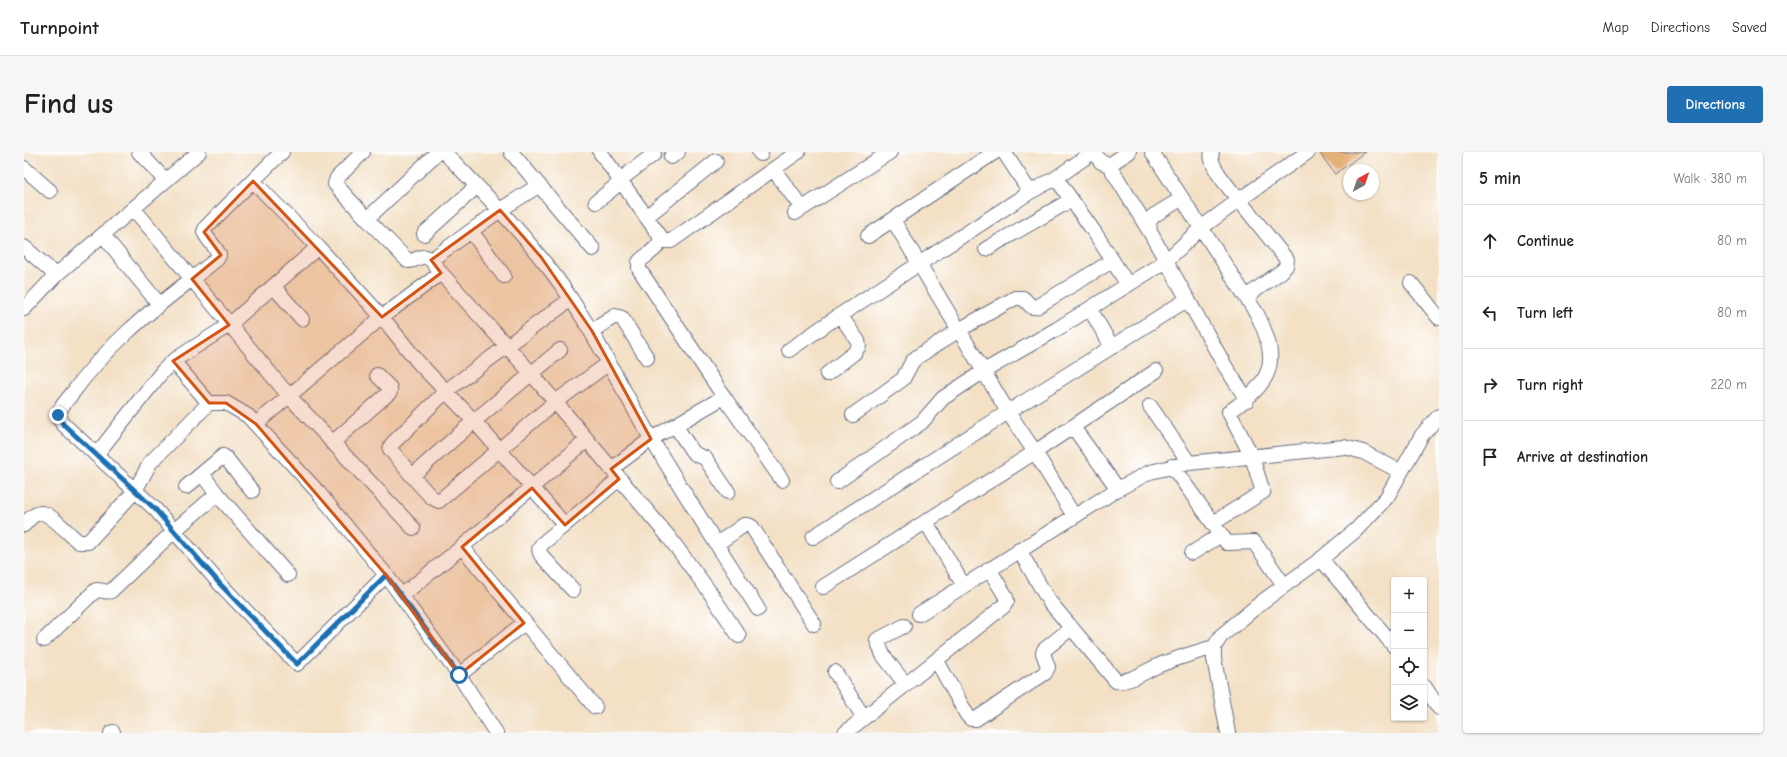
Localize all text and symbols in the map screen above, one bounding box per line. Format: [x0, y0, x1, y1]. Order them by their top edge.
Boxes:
text: Turnpoint [20, 17, 99, 39]
text: Map [1602, 19, 1629, 36]
text: Directions [1651, 19, 1710, 36]
text: Saved [1732, 19, 1767, 36]
button: Directions [1667, 86, 1763, 123]
text: Find us [24, 88, 113, 120]
north arrow [1343, 164, 1379, 200]
text: 5 min [1479, 169, 1521, 188]
text: Walk · 380 m [1674, 171, 1747, 186]
icon: ahead [1479, 230, 1501, 252]
text: Continue [1517, 232, 1574, 250]
text: 80 m [1717, 233, 1747, 248]
icon: left [1479, 302, 1501, 324]
text: Turn left [1517, 304, 1573, 322]
text: 80 m [1717, 305, 1747, 320]
icon: right [1479, 374, 1501, 396]
text: Turn right [1517, 376, 1583, 394]
text: 220 m [1710, 377, 1747, 392]
route end [49, 406, 67, 424]
icon: arrive [1479, 446, 1501, 468]
text: Arrive at destination [1517, 448, 1648, 466]
map controls [1391, 577, 1427, 721]
button: + [1391, 577, 1427, 613]
button: − [1391, 613, 1427, 649]
button: locate [1391, 649, 1427, 685]
route start [450, 666, 468, 684]
button: layers [1391, 685, 1427, 721]

